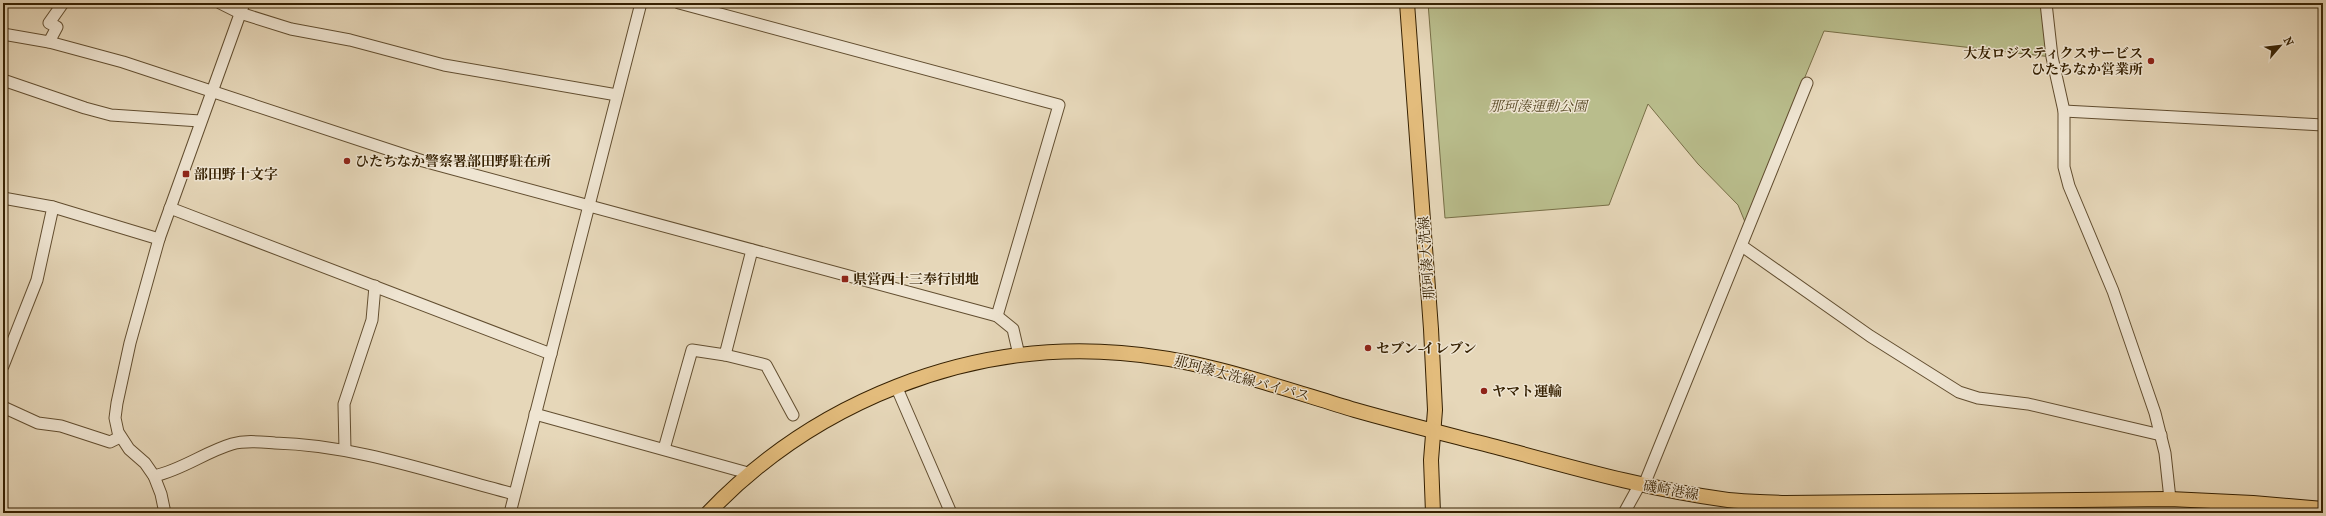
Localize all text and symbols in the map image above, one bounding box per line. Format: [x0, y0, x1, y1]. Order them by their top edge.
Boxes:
north arrow [2260, 26, 2300, 66]
text: N [2281, 35, 2296, 49]
place label: 大友ロジスティクスサービス ひたちなか営業所 [1963, 45, 2143, 78]
marker: 大友ロジスティクスサービス ひたちなか営業所 [2146, 56, 2156, 66]
park label: 那珂湊運動公園 [1489, 98, 1589, 115]
place label: ひたちなか警察署部田野駐在所 [355, 153, 551, 170]
marker: ひたちなか警察署部田野駐在所 [342, 156, 352, 166]
place label: 部田野十文字 [194, 166, 278, 183]
marker: 部田野十文字 [181, 169, 191, 179]
street label: 那珂湊大洗線 [1415, 215, 1438, 300]
place label: 県営西十三奉行団地 [853, 271, 979, 288]
marker: 県営西十三奉行団地 [840, 274, 850, 284]
place label: セブン-イレブン [1376, 340, 1477, 357]
marker: セブン-イレブン [1363, 343, 1373, 353]
street label: 那珂湊大洗線バイパス [1172, 352, 1312, 405]
place label: ヤマト運輸 [1492, 383, 1562, 400]
marker: ヤマト運輸 [1479, 386, 1489, 396]
street label: 磯崎港線 [1642, 477, 1700, 504]

